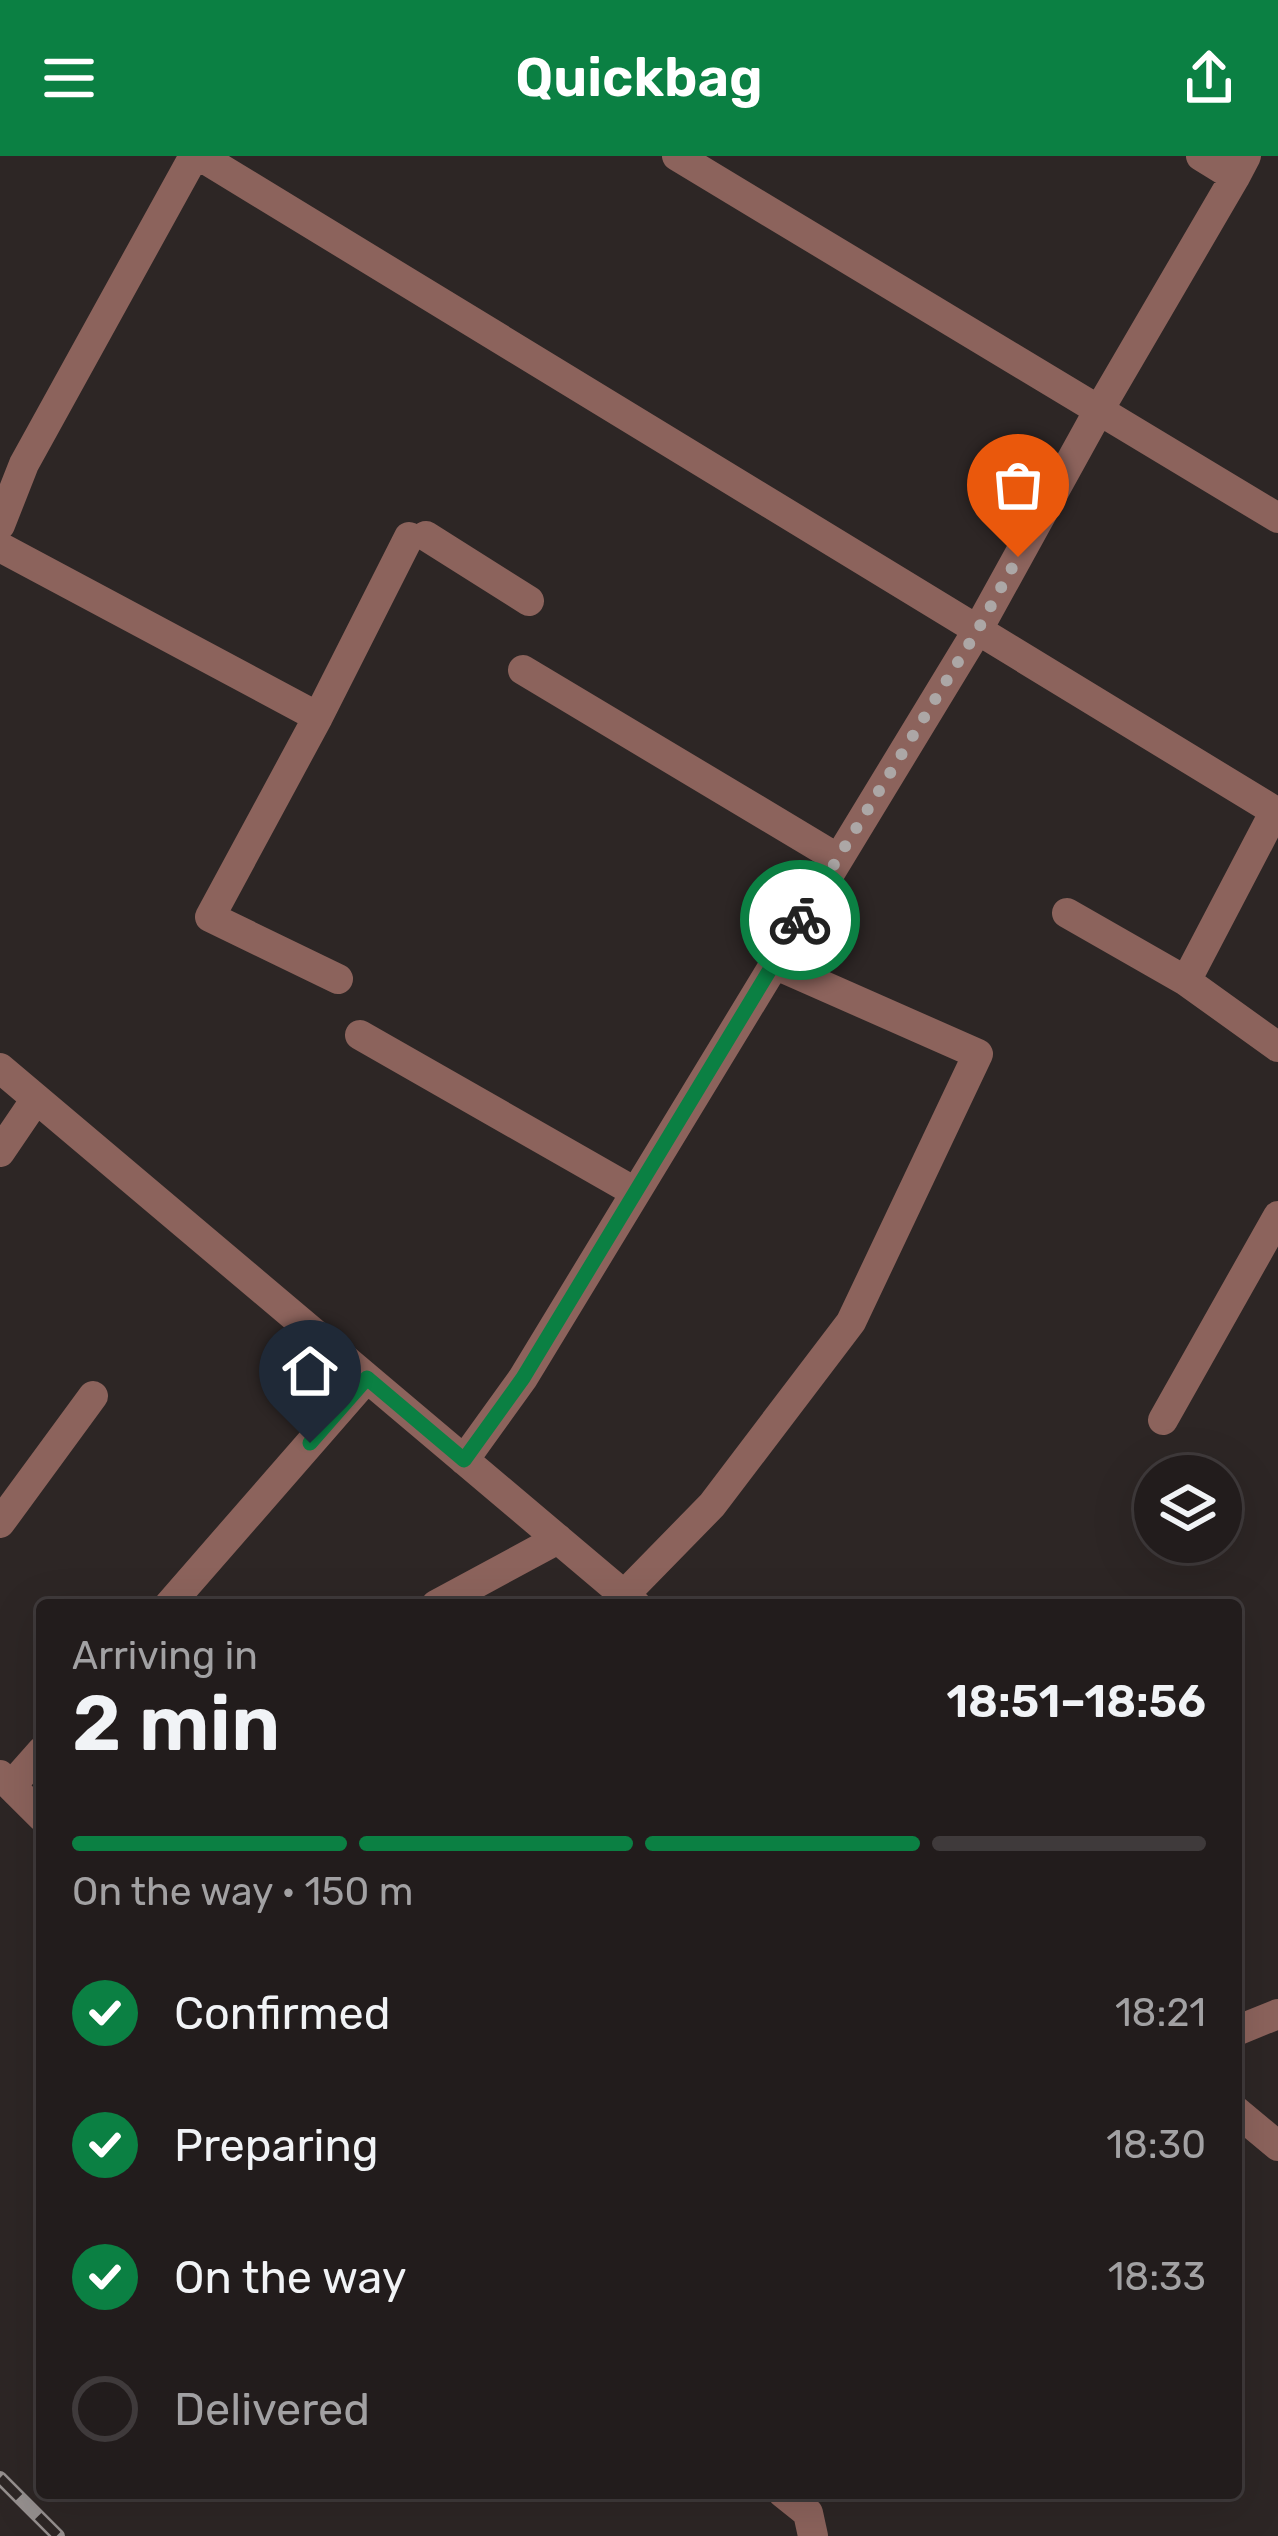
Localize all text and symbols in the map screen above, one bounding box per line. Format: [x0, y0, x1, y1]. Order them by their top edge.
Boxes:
icon: menu [36, 45, 102, 111]
icon: share [1176, 45, 1242, 111]
text: Quickbag [515, 46, 763, 110]
pin [967, 434, 1069, 557]
icon: bag [985, 452, 1051, 518]
courier [740, 860, 860, 980]
icon: bike [767, 887, 833, 953]
pin [259, 1320, 361, 1443]
icon: home [277, 1338, 343, 1404]
map controls [1134, 1455, 1242, 1563]
button: layers [1134, 1455, 1242, 1563]
text: Arriving in [72, 1633, 258, 1679]
text: 18:51–18:56 [946, 1675, 1206, 1728]
text: 2 min [72, 1677, 280, 1770]
text: On the way · 150 m [72, 1869, 413, 1915]
icon: check [72, 1980, 138, 2046]
text: Confirmed [174, 1987, 391, 2040]
text: 18:21 [1115, 1990, 1206, 2036]
icon: check [72, 2112, 138, 2178]
text: Preparing [174, 2119, 379, 2172]
text: 18:30 [1106, 2122, 1206, 2168]
icon: check [72, 2244, 138, 2310]
text: On the way [174, 2251, 407, 2304]
text: 18:33 [1108, 2254, 1206, 2300]
text: Delivered [174, 2383, 370, 2436]

